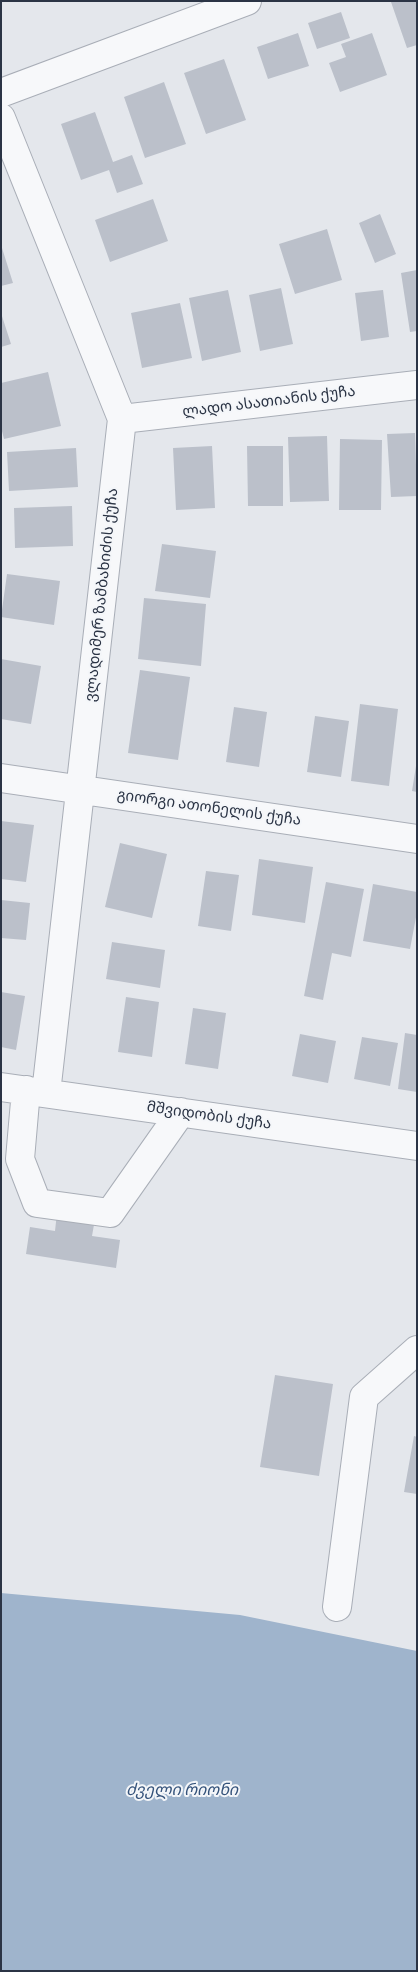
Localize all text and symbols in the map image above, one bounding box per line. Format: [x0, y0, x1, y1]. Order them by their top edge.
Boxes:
street label: ლადო ასათიანის ქუჩა [182, 382, 356, 422]
street label: ვლადიმერ ზამბახიძის ქუჩა [82, 487, 122, 703]
street label: გიორგი ათონელის ქუჩა [116, 786, 302, 830]
street label: მშვიდობის ქუჩა [146, 1098, 272, 1134]
water label: ძველი რიონი [126, 1781, 238, 1801]

